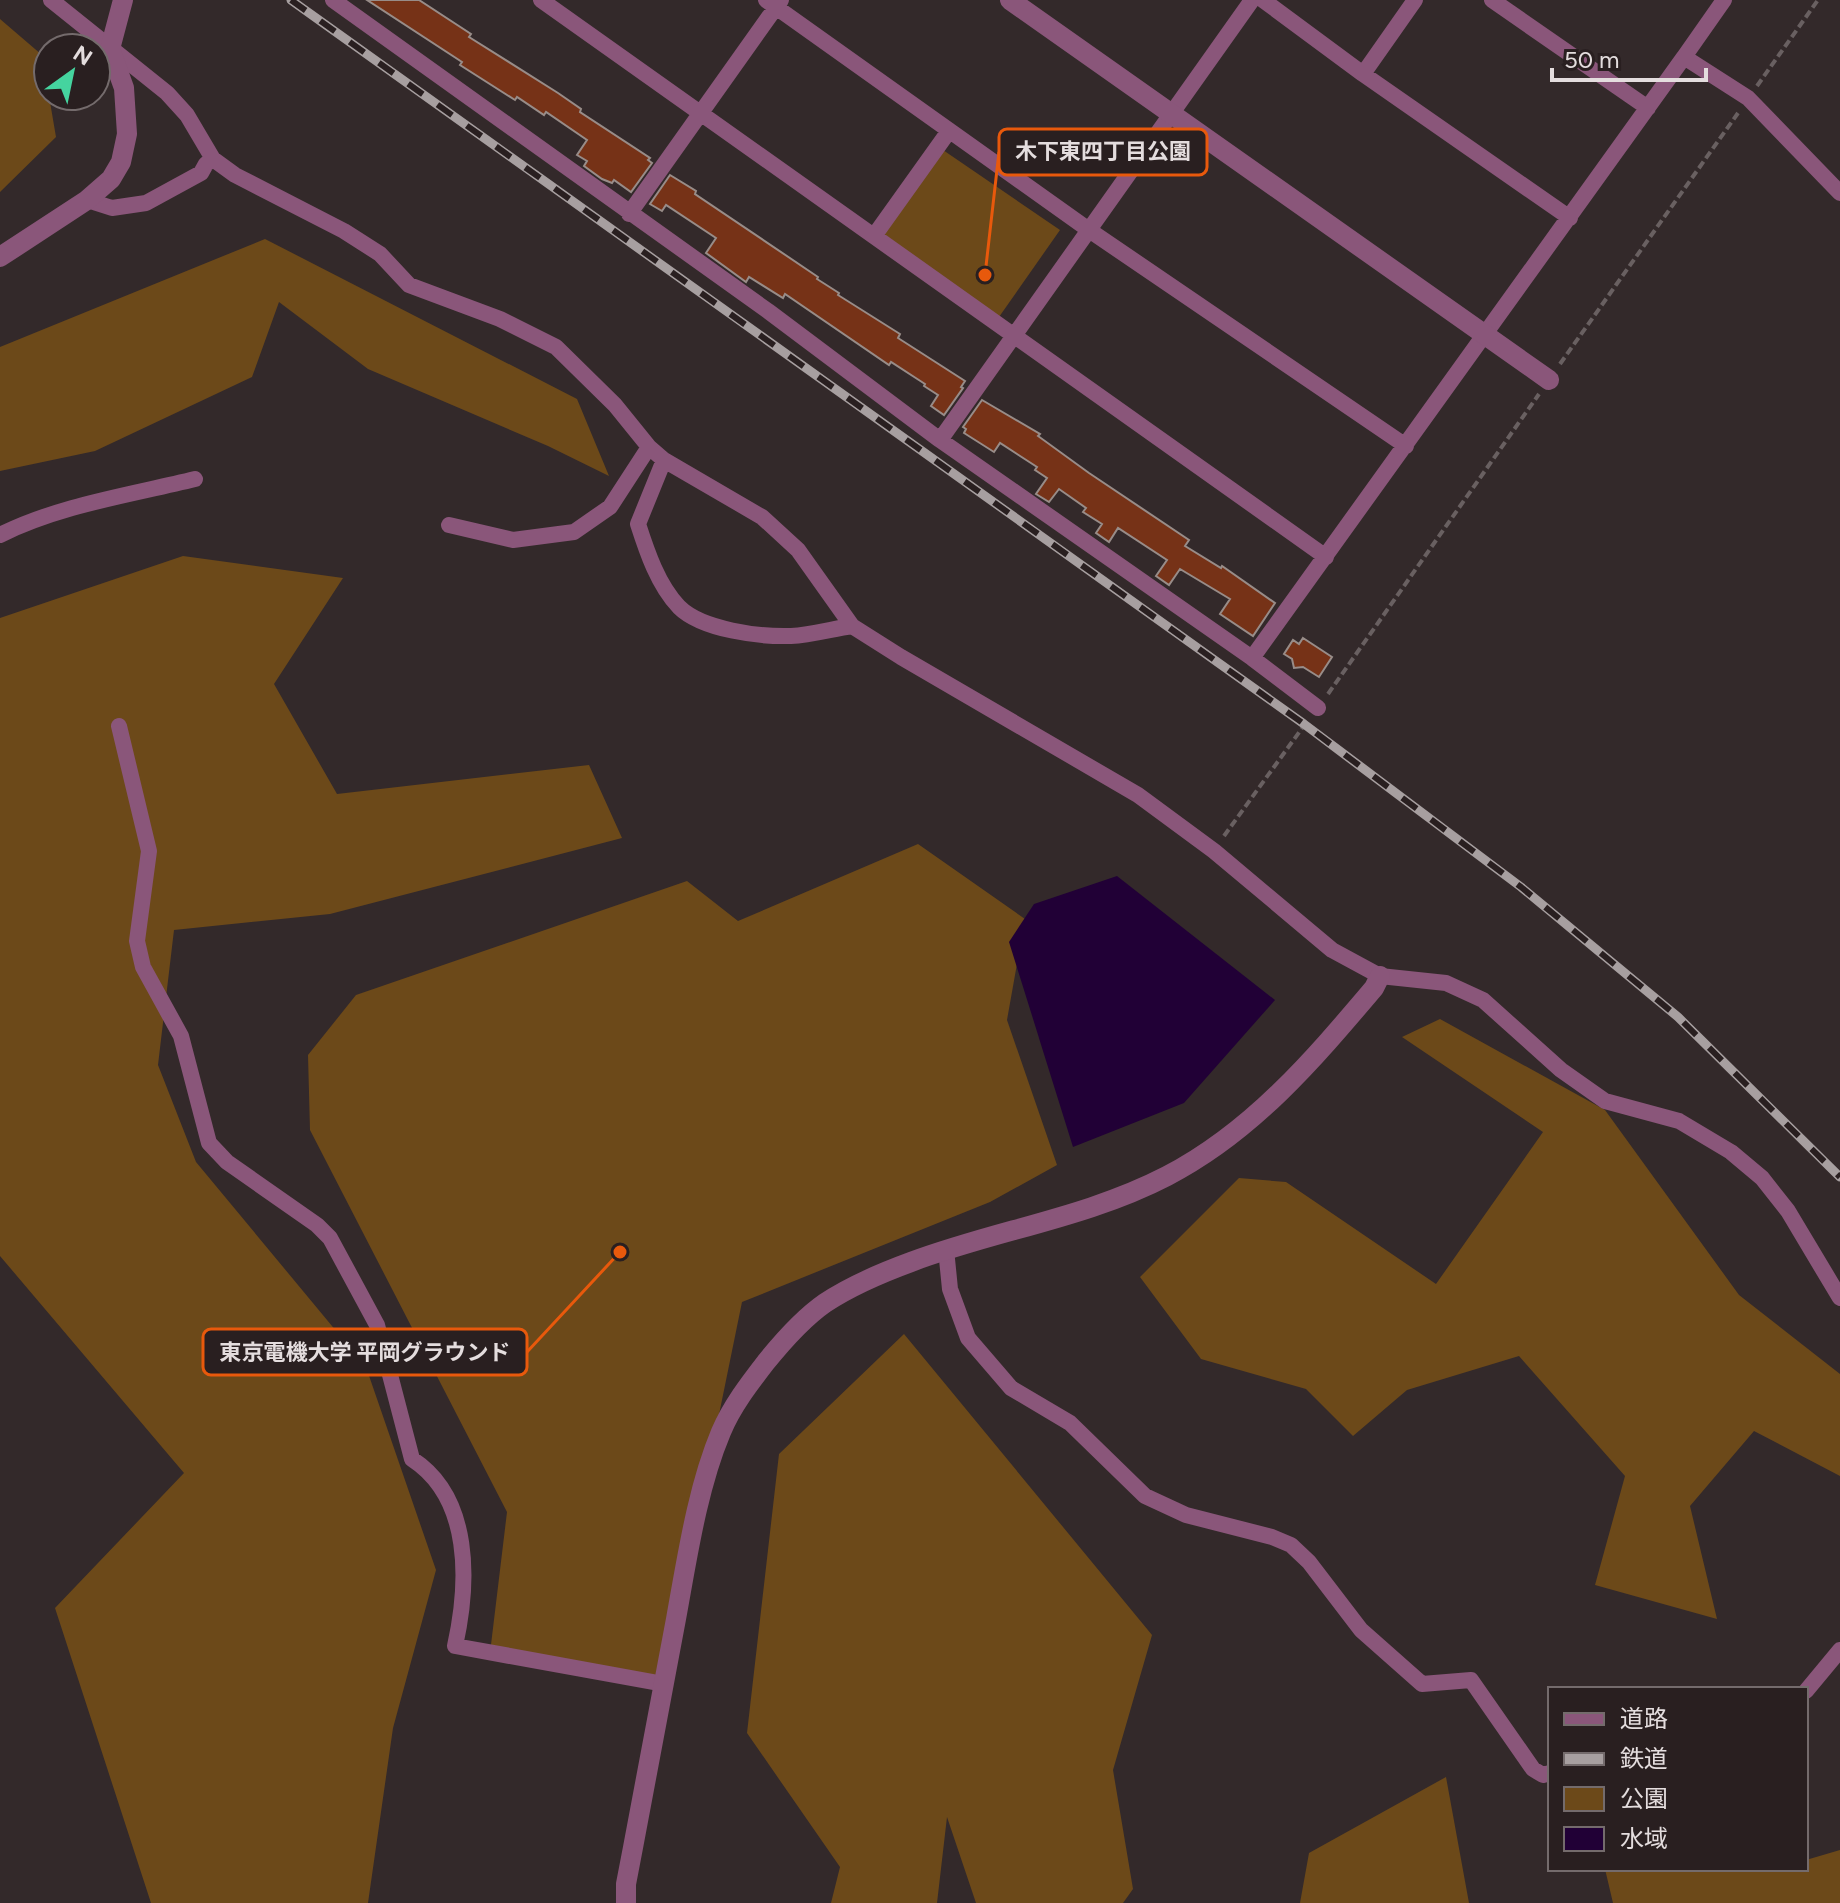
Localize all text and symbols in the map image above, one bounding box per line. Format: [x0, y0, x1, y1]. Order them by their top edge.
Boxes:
north arrow [32, 32, 112, 112]
scale bar [1552, 32, 1706, 82]
text: N [68, 40, 97, 72]
text: 50 m [1564, 45, 1620, 74]
callout: 木下東四丁目公園 [999, 129, 1207, 175]
text: 木下東四丁目公園 [1015, 138, 1191, 165]
callout: 東京電機大学 平岡グラウンド [203, 1329, 527, 1375]
text: 東京電機大学 平岡グラウンド [219, 1339, 511, 1366]
legend [1548, 1687, 1808, 1871]
text: 道路 [1620, 1704, 1668, 1733]
text: 鉄道 [1620, 1744, 1668, 1773]
text: 公園 [1620, 1784, 1668, 1813]
text: 水域 [1620, 1824, 1668, 1853]

